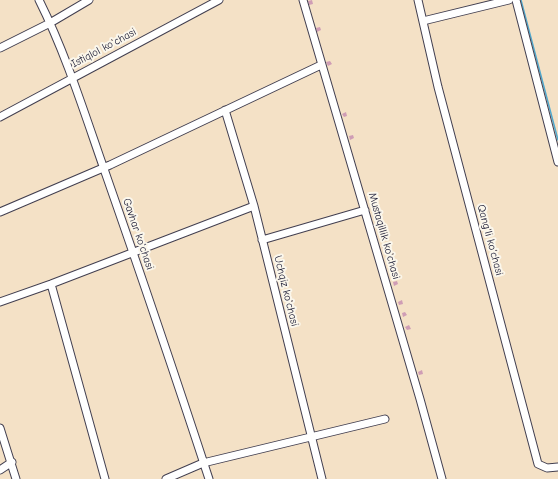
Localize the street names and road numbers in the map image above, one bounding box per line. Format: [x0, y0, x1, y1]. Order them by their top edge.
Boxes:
street label: Istiqlol ko'chasi [69, 25, 139, 71]
street label: Mustaqillik ko'chasi [365, 191, 403, 281]
street label: Gavhar ko'chasi [120, 196, 156, 272]
street label: Qang'li ko'chasi [474, 203, 506, 277]
street label: Uchqiz ko'chasi [271, 254, 301, 328]

